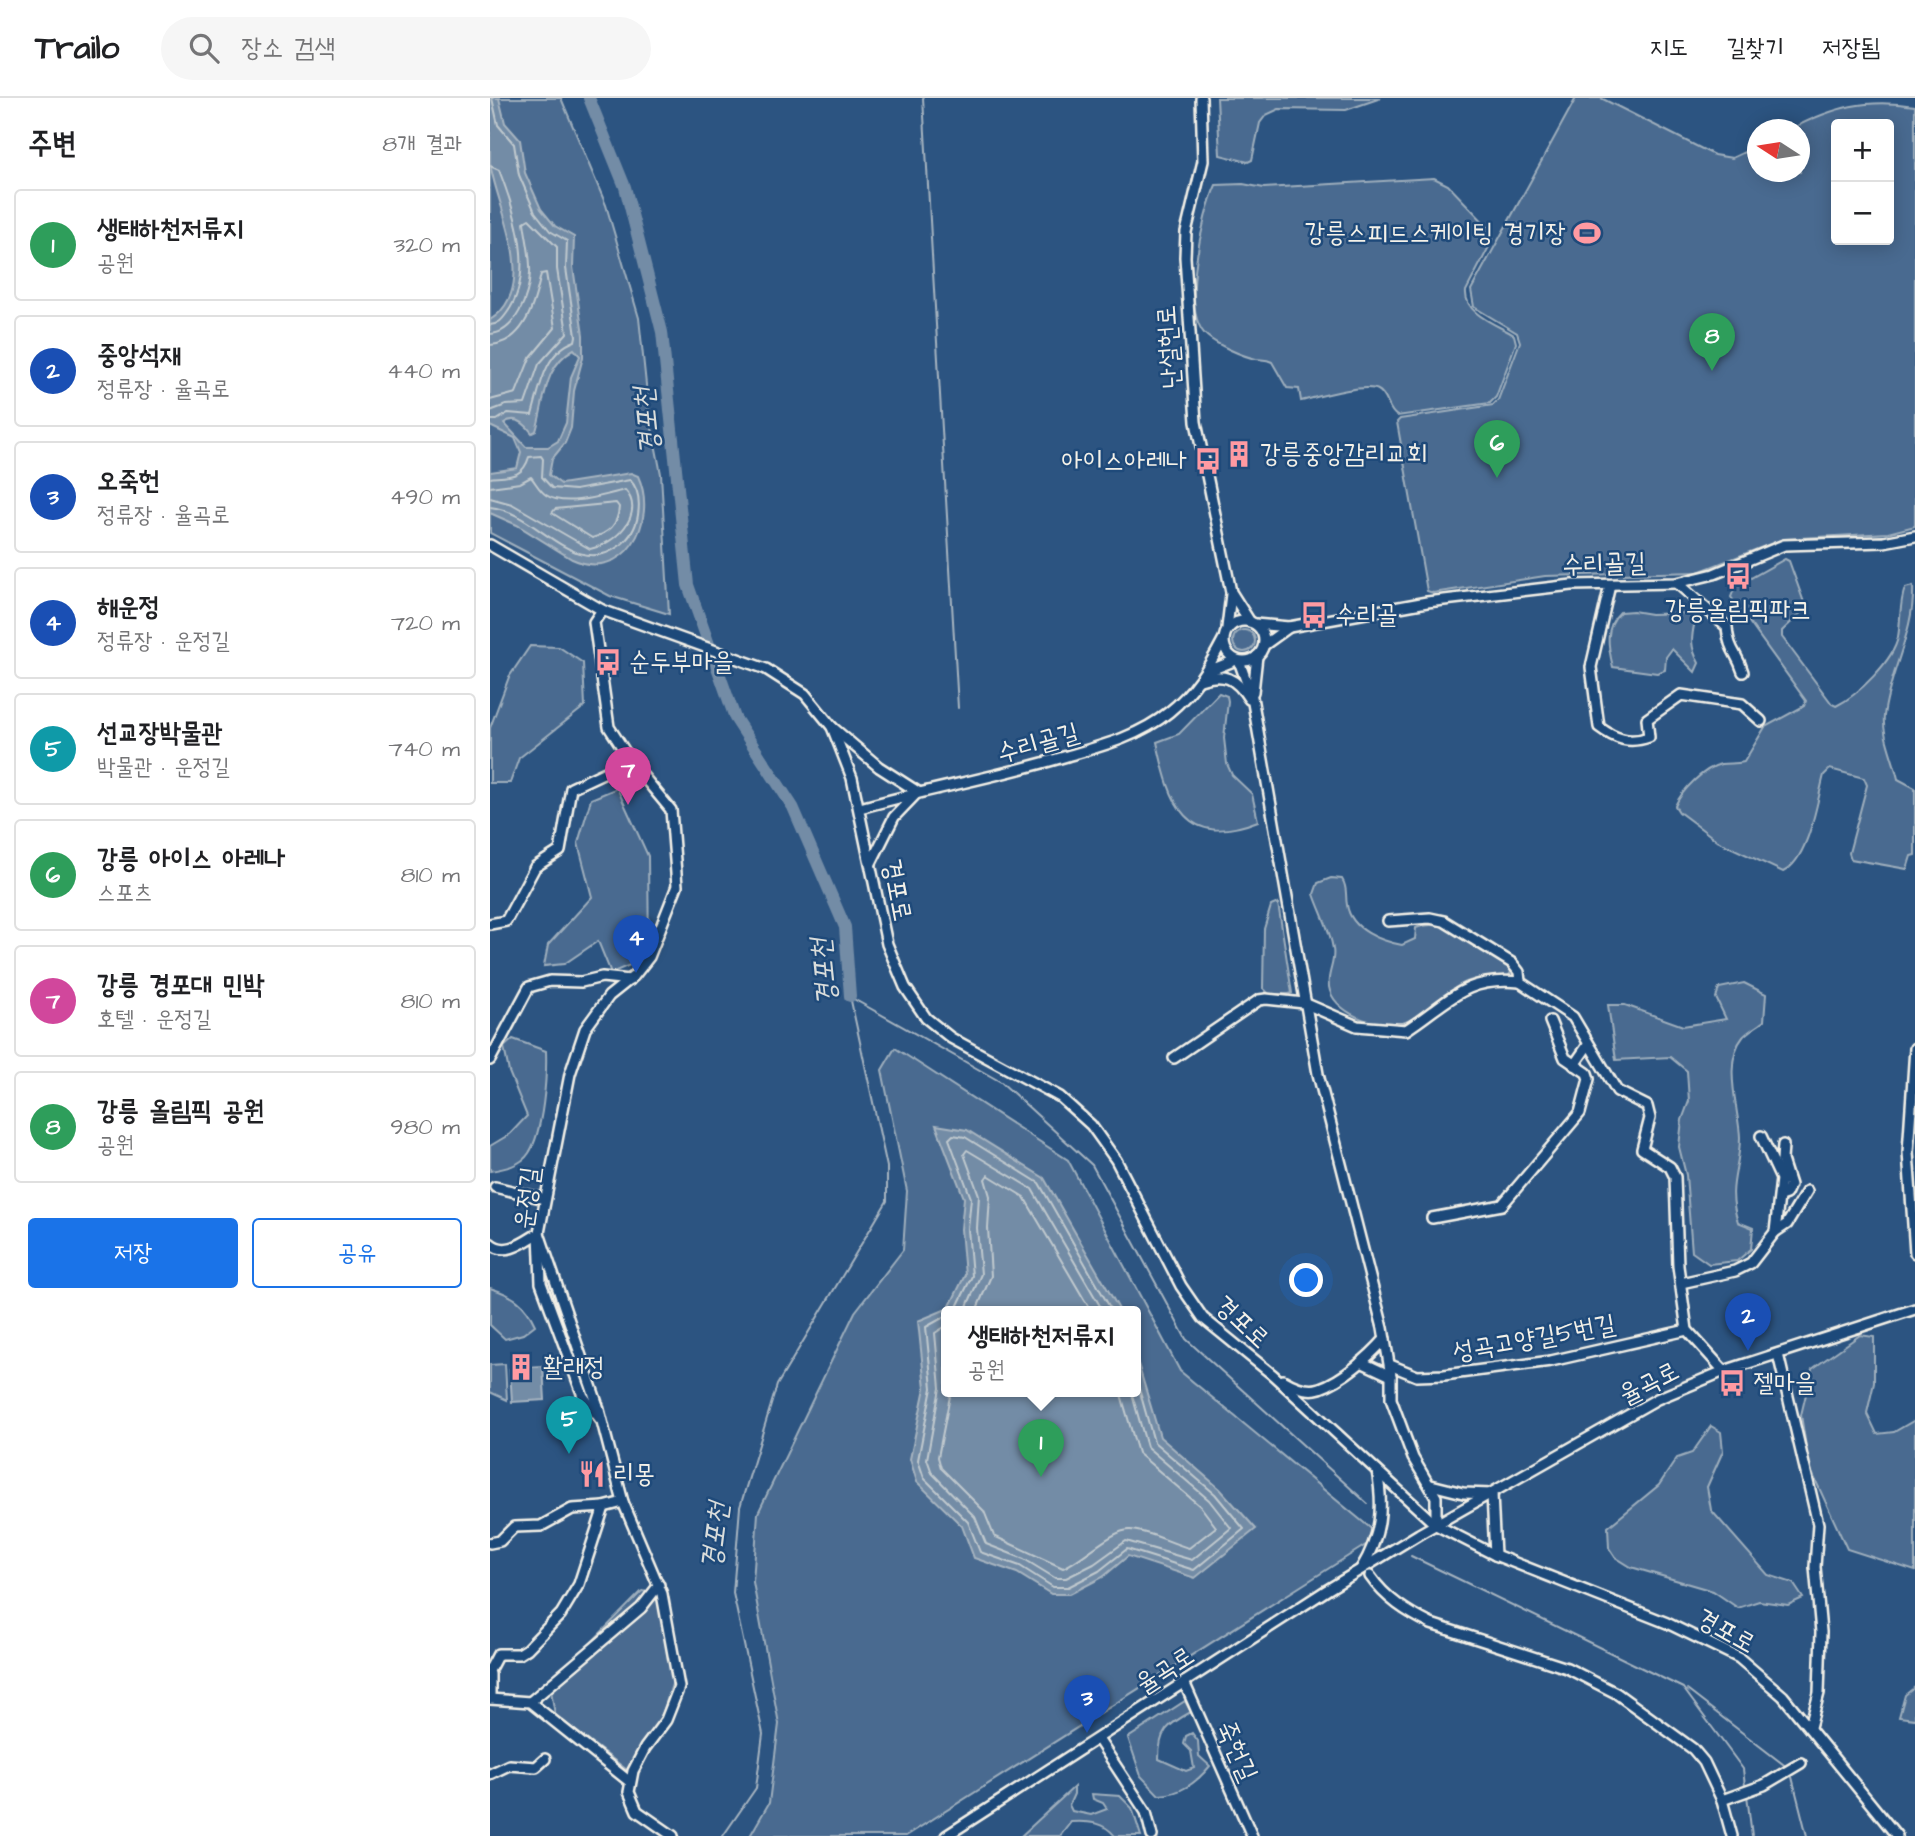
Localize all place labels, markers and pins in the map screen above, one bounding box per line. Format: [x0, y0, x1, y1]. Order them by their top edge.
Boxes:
place label: 강릉스피드스케이팅 경기장 [1305, 215, 1566, 251]
sports icon: 강릉스피드스케이팅 경기장 [1572, 218, 1602, 248]
pin: 8 [1689, 313, 1735, 371]
pin: 6 [1474, 420, 1520, 478]
place label: 강릉중앙감리교회 [1260, 436, 1427, 472]
building icon: 강릉중앙감리교회 [1224, 439, 1254, 469]
place label: 아이스아레나 [1061, 443, 1187, 479]
bus stop icon: 아이스아레나 [1193, 446, 1223, 476]
bus stop icon: 강릉올림픽파크 [1723, 561, 1753, 591]
place label: 강릉올림픽파크 [1665, 592, 1811, 628]
place label: 수리골 [1335, 597, 1398, 633]
bus stop icon: 수리골 [1299, 600, 1329, 630]
place label: 순두부마을 [629, 644, 734, 680]
bus stop icon: 순두부마을 [593, 647, 623, 677]
pin: 7 [605, 747, 651, 805]
pin: 4 [613, 915, 659, 973]
pin: 2 [1725, 1293, 1771, 1351]
place label: 활래정 [542, 1349, 605, 1385]
building icon: 활래정 [506, 1352, 536, 1382]
place label: 젤마을 [1753, 1365, 1816, 1401]
bus stop icon: 젤마을 [1717, 1368, 1747, 1398]
pin: 5 [546, 1396, 592, 1454]
pin: 1 [1018, 1419, 1064, 1477]
place label: 리몽 [613, 1456, 655, 1492]
restaurant icon: 리몽 [577, 1459, 607, 1489]
pin: 3 [1064, 1675, 1110, 1733]

